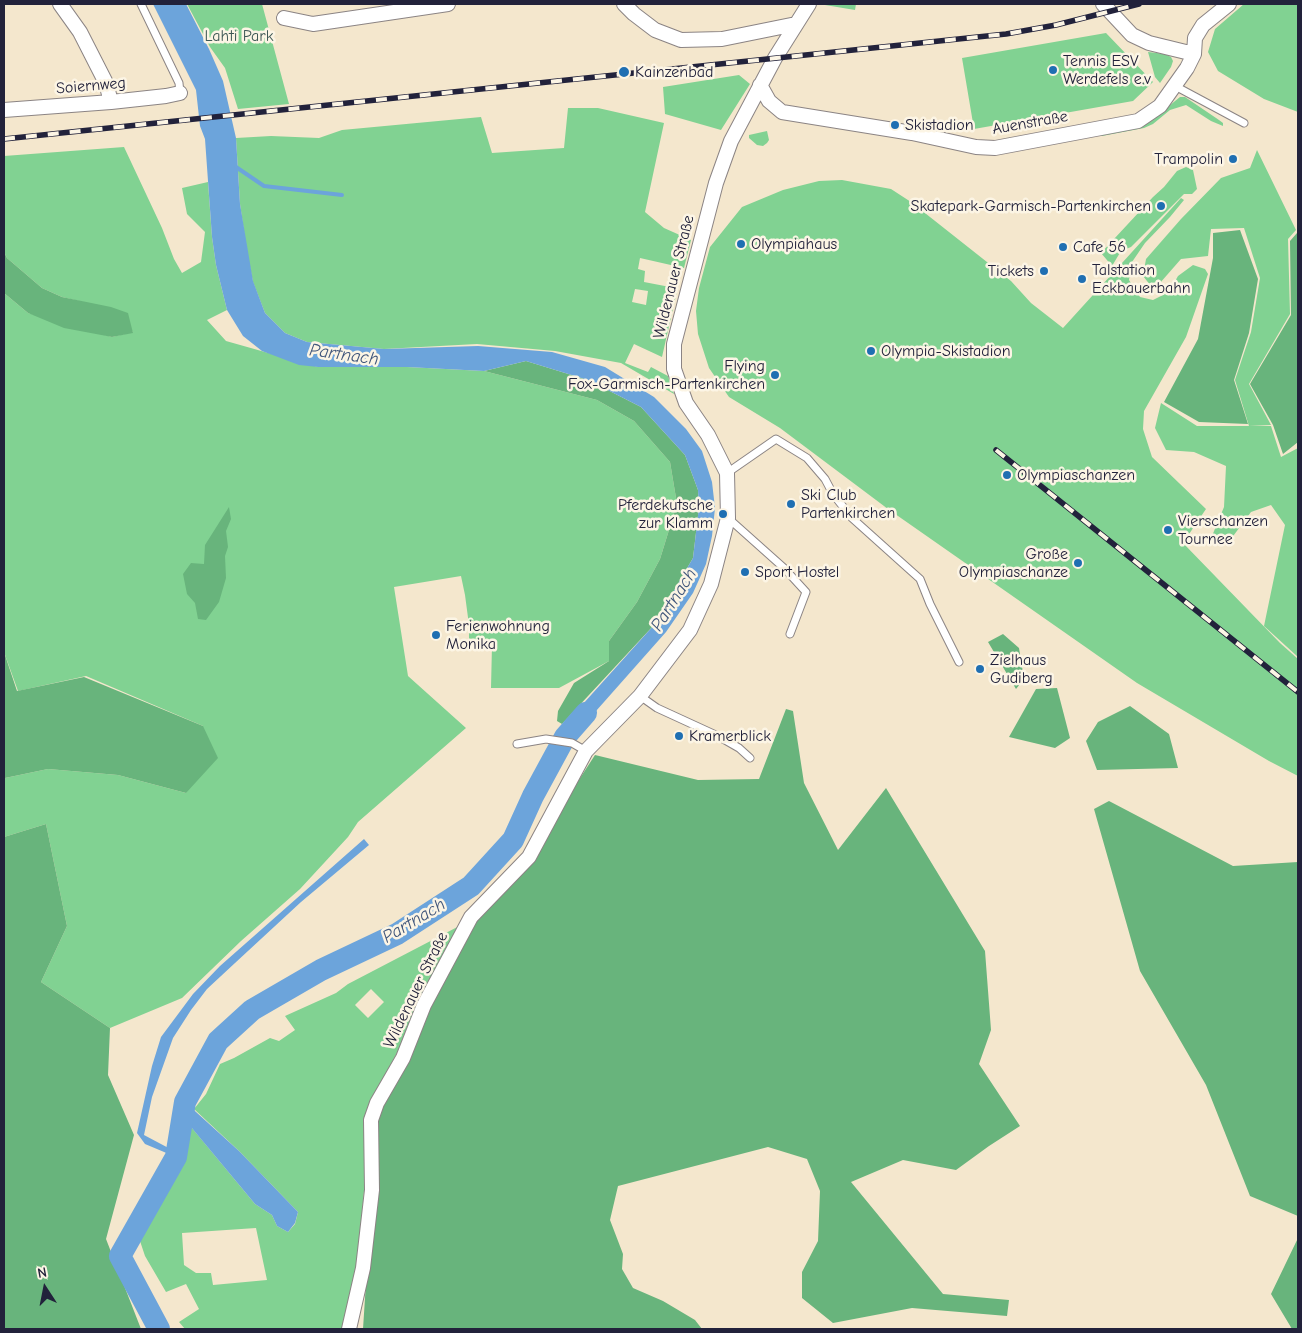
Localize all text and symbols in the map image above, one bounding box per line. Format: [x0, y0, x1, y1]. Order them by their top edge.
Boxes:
park label: Lahti Park [205, 26, 273, 46]
place label: Tennis ESV Werdefels e.v [1063, 51, 1151, 89]
place label: Kainzenbad [635, 62, 713, 82]
marker: Tennis ESV Werdefels e.v [1047, 64, 1059, 76]
marker: Kainzenbad [617, 65, 631, 79]
street label: Soiernweg [55, 73, 127, 99]
street label: Auenstraße [991, 107, 1069, 139]
place label: Skistadion [905, 115, 974, 135]
marker: Skistadion [889, 119, 901, 131]
place label: Trampolin [1154, 149, 1223, 169]
marker: Trampolin [1227, 153, 1239, 165]
place label: Skatepark-Garmisch-Partenkirchen [911, 196, 1151, 216]
marker: Skatepark-Garmisch-Partenkirchen [1155, 200, 1167, 212]
street label: Wildenauer Straße [649, 213, 699, 341]
place label: Olympiahaus [751, 234, 837, 254]
place label: Cafe 56 [1073, 237, 1126, 257]
marker: Olympiahaus [735, 238, 747, 250]
marker: Cafe 56 [1057, 241, 1069, 253]
place label: Talstation Eckbauerbahn [1092, 260, 1191, 298]
place label: Tickets [988, 261, 1034, 281]
marker: Tickets [1038, 265, 1050, 277]
marker: Talstation Eckbauerbahn [1076, 273, 1088, 285]
water label: Partnach [308, 339, 380, 371]
place label: Olympia-Skistadion [881, 341, 1011, 361]
marker: Olympia-Skistadion [865, 345, 877, 357]
place label: Flying Fox-Garmisch-Partenkirchen [568, 356, 765, 394]
marker: Flying Fox-Garmisch-Partenkirchen [769, 369, 781, 381]
place label: Olympiaschanzen [1017, 465, 1135, 485]
marker: Olympiaschanzen [1001, 469, 1013, 481]
place label: Ski Club Partenkirchen [801, 485, 895, 523]
place label: Pferdekutsche zur Klamm [618, 495, 713, 533]
marker: Ski Club Partenkirchen [785, 498, 797, 510]
marker: Pferdekutsche zur Klamm [717, 508, 729, 520]
place label: Vierschanzen Tournee [1178, 511, 1268, 549]
marker: Vierschanzen Tournee [1162, 524, 1174, 536]
place label: Große Olympiaschanze [959, 544, 1068, 582]
marker: Große Olympiaschanze [1072, 557, 1084, 569]
place label: Sport Hostel [755, 562, 839, 582]
water label: Partnach [646, 565, 702, 635]
marker: Sport Hostel [739, 566, 751, 578]
place label: Ferienwohnung Monika [446, 616, 550, 654]
marker: Ferienwohnung Monika [430, 629, 442, 641]
place label: Zielhaus Gudiberg [990, 650, 1053, 688]
marker: Zielhaus Gudiberg [974, 663, 986, 675]
place label: Kramerblick [689, 726, 771, 746]
marker: Kramerblick [673, 730, 685, 742]
water label: Partnach [379, 894, 449, 948]
street label: Wildenauer Straße [380, 929, 452, 1051]
north arrow [20, 1263, 70, 1313]
text: N [36, 1264, 48, 1282]

